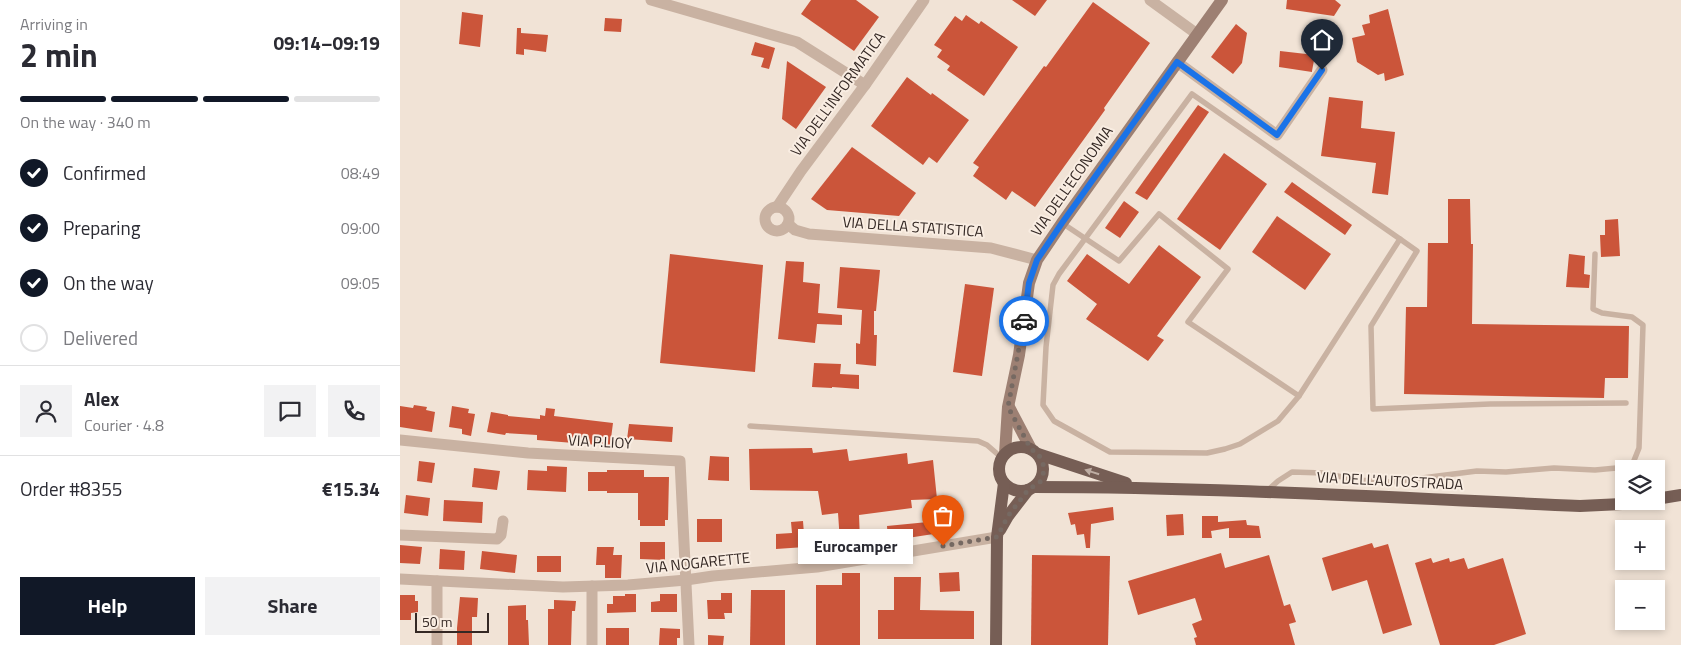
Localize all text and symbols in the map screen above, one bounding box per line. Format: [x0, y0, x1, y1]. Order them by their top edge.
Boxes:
text: Arriving in [20, 12, 88, 36]
pin [1301, 19, 1343, 70]
icon: home [1308, 26, 1336, 54]
street label: VIA DELL'INFORMATICA [785, 27, 891, 161]
text: 09:14–09:19 [273, 28, 380, 57]
text: 2 min [20, 31, 98, 79]
text: On the way · 340 m [20, 110, 151, 134]
street label: VIA DELL'ECONOMIA [1025, 121, 1118, 241]
text: Confirmed [63, 158, 146, 187]
icon: check [20, 159, 48, 187]
text: 08:49 [341, 161, 380, 185]
street label: VIA DELLA STATISTICA [842, 210, 984, 243]
text: Preparing [63, 213, 140, 242]
icon: check [20, 214, 48, 242]
text: 09:00 [341, 216, 380, 240]
text: On the way [63, 268, 154, 297]
icon: check [20, 269, 48, 297]
text: 09:05 [341, 271, 380, 295]
courier [999, 296, 1049, 346]
icon: car [1010, 307, 1038, 335]
text: Delivered [63, 323, 138, 352]
text: Alex [84, 384, 119, 413]
button: person [20, 385, 72, 437]
button: chat [264, 385, 316, 437]
button: phone [328, 385, 380, 437]
text: Courier · 4.8 [84, 413, 164, 437]
street label: VIA P.LIOY [567, 428, 633, 455]
map controls [1615, 460, 1665, 630]
button: layers [1615, 460, 1665, 510]
street label: VIA DELL'AUTOSTRADA [1316, 465, 1464, 496]
one-way arrow [1084, 468, 1099, 476]
text: Order #8355 [20, 474, 122, 503]
text: €15.34 [322, 474, 380, 503]
pin [922, 495, 964, 546]
icon: bag [929, 502, 957, 530]
button: + [1615, 520, 1665, 570]
callout: Eurocamper [798, 528, 913, 564]
text: Eurocamper [814, 534, 897, 558]
street label: VIA NOGARETTE [645, 546, 751, 579]
button: Help [20, 577, 195, 635]
button: Share [205, 577, 380, 635]
button: − [1615, 580, 1665, 630]
scale bar [415, 610, 489, 633]
text: 50 m [422, 611, 452, 632]

